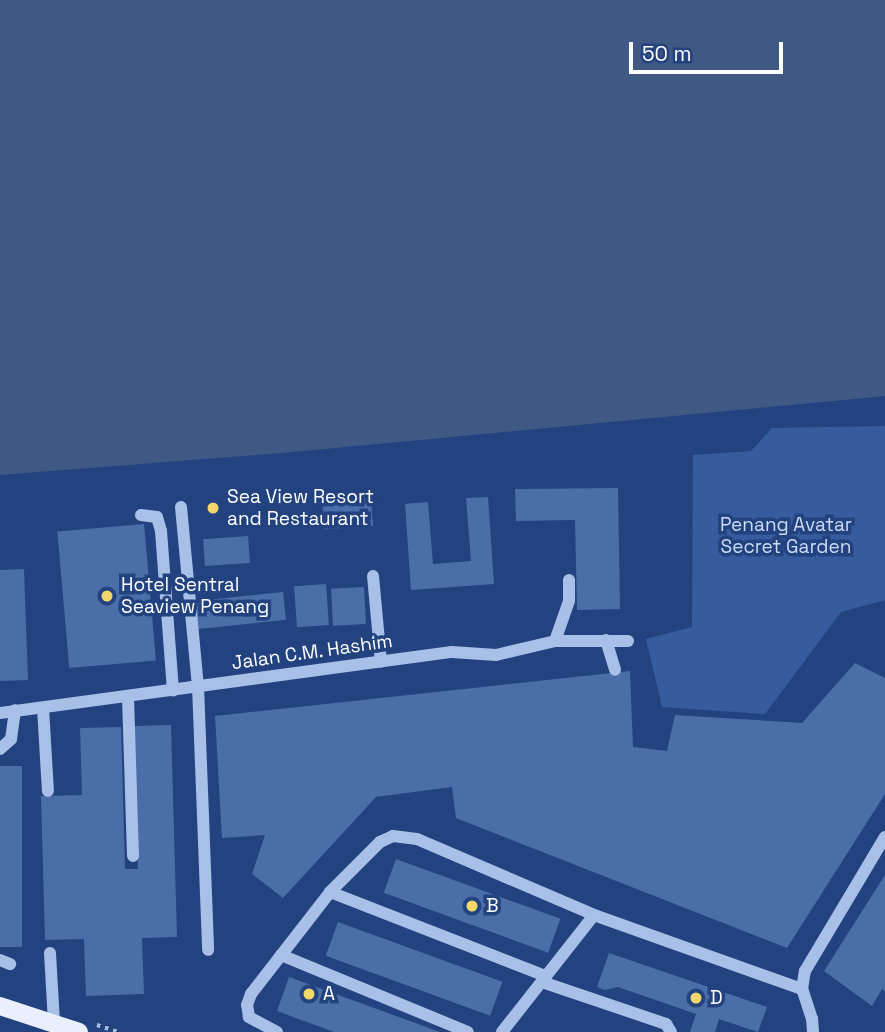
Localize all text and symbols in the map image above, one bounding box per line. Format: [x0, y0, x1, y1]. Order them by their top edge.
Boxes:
scale bar [633, 28, 787, 72]
text: 50 m [642, 40, 692, 67]
place label: Sea View Resort and Restaurant [227, 486, 374, 530]
marker: Sea View Resort and Restaurant [205, 500, 221, 516]
park label: Penang Avatar Secret Garden [720, 514, 852, 558]
place label: Hotel Sentral Seaview Penang [121, 574, 269, 618]
marker: Hotel Sentral Seaview Penang [99, 588, 115, 604]
street label: Jalan C.M. Hashim [230, 629, 394, 675]
place label: B [486, 895, 499, 917]
marker: B [464, 898, 480, 914]
place label: A [323, 983, 335, 1005]
marker: A [301, 986, 317, 1002]
place label: D [710, 987, 723, 1009]
marker: D [688, 990, 704, 1006]

